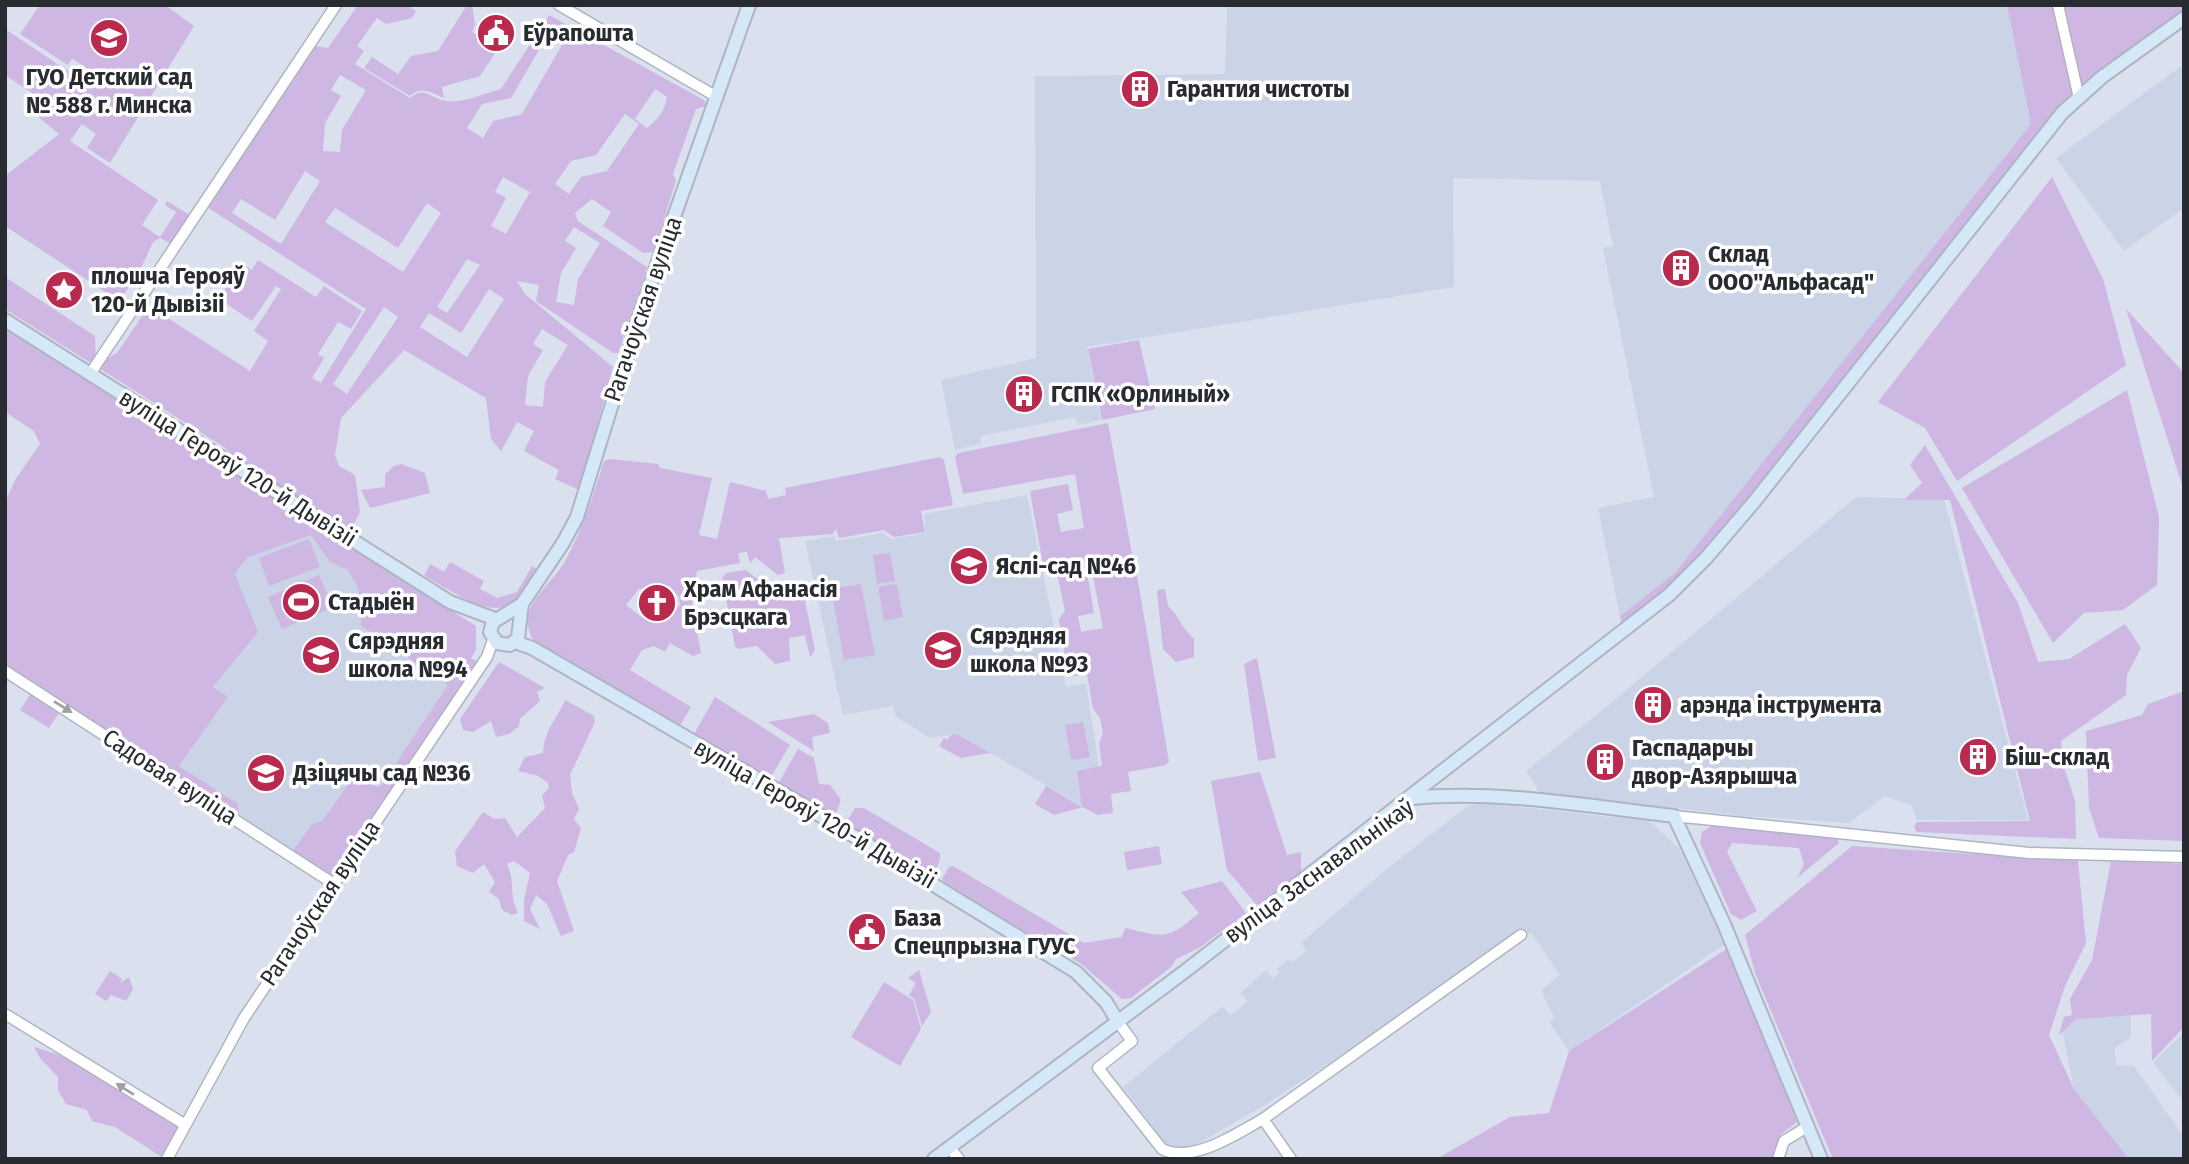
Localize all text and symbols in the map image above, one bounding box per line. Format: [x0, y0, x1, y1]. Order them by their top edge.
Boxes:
public building icon: Еўрапошта [475, 12, 517, 54]
school or university icon: ГУО Детский сад № 588 г. Минска [88, 17, 130, 59]
place label: Еўрапошта [523, 19, 634, 47]
place label: ГУО Детский сад № 588 г. Минска [26, 63, 192, 119]
building icon: Гарантия чистоты [1119, 68, 1161, 110]
place label: Гарантия чистоты [1167, 75, 1350, 103]
street label: Рагачоўская вуліца [598, 213, 688, 405]
place label: Склад ООО"Альфасад" [1708, 240, 1874, 296]
building icon: Склад ООО"Альфасад" [1660, 247, 1702, 289]
place label: плошча Герояў 120-й Дывізіі [91, 262, 245, 318]
place icon: плошча Герояў 120-й Дывізіі [43, 269, 85, 311]
building icon: ГСПК «Орлиный» [1003, 373, 1045, 415]
place label: ГСПК «Орлиный» [1051, 380, 1230, 408]
street label: вуліца Герояў 120-й Дывізіі [114, 383, 362, 553]
school or university icon: Яслі-сад №46 [948, 545, 990, 587]
place label: Яслі-сад №46 [996, 552, 1136, 580]
place label: Храм Афанасія Брэсцкага [683, 575, 838, 631]
sports icon: Стадыён [280, 581, 322, 623]
church icon: Храм Афанасія Брэсцкага [636, 582, 678, 624]
place label: Стадыён [328, 588, 415, 616]
place label: Сярэдняя школа №93 [970, 622, 1088, 678]
place label: Сярэдняя школа №94 [348, 627, 468, 683]
school or university icon: Сярэдняя школа №93 [922, 629, 964, 671]
school or university icon: Сярэдняя школа №94 [300, 634, 342, 676]
building icon: арэнда інструмента [1632, 684, 1674, 726]
place label: арэнда інструмента [1680, 691, 1882, 719]
one-way arrow [54, 701, 73, 714]
street label: Садовая вуліца [98, 723, 242, 831]
street label: вуліца Герояў 120-й Дывізіі [689, 733, 941, 895]
place label: Гаспадарчы двор-Азярышча [1631, 734, 1797, 790]
building icon: Біш-склад [1957, 736, 1999, 778]
building icon: Гаспадарчы двор-Азярышча [1584, 741, 1626, 783]
place label: Біш-склад [2005, 743, 2109, 771]
school or university icon: Дзіцячы сад №36 [245, 752, 287, 794]
place label: Дзіцячы сад №36 [292, 759, 471, 787]
street label: вуліца Заснавальнікаў [1219, 793, 1419, 949]
street label: Рагачоўская вуліца [254, 815, 386, 991]
place label: База Спецпрызна ГУУС [894, 904, 1076, 960]
public building icon: База Спецпрызна ГУУС [846, 911, 888, 953]
one-way arrow [116, 1083, 135, 1096]

